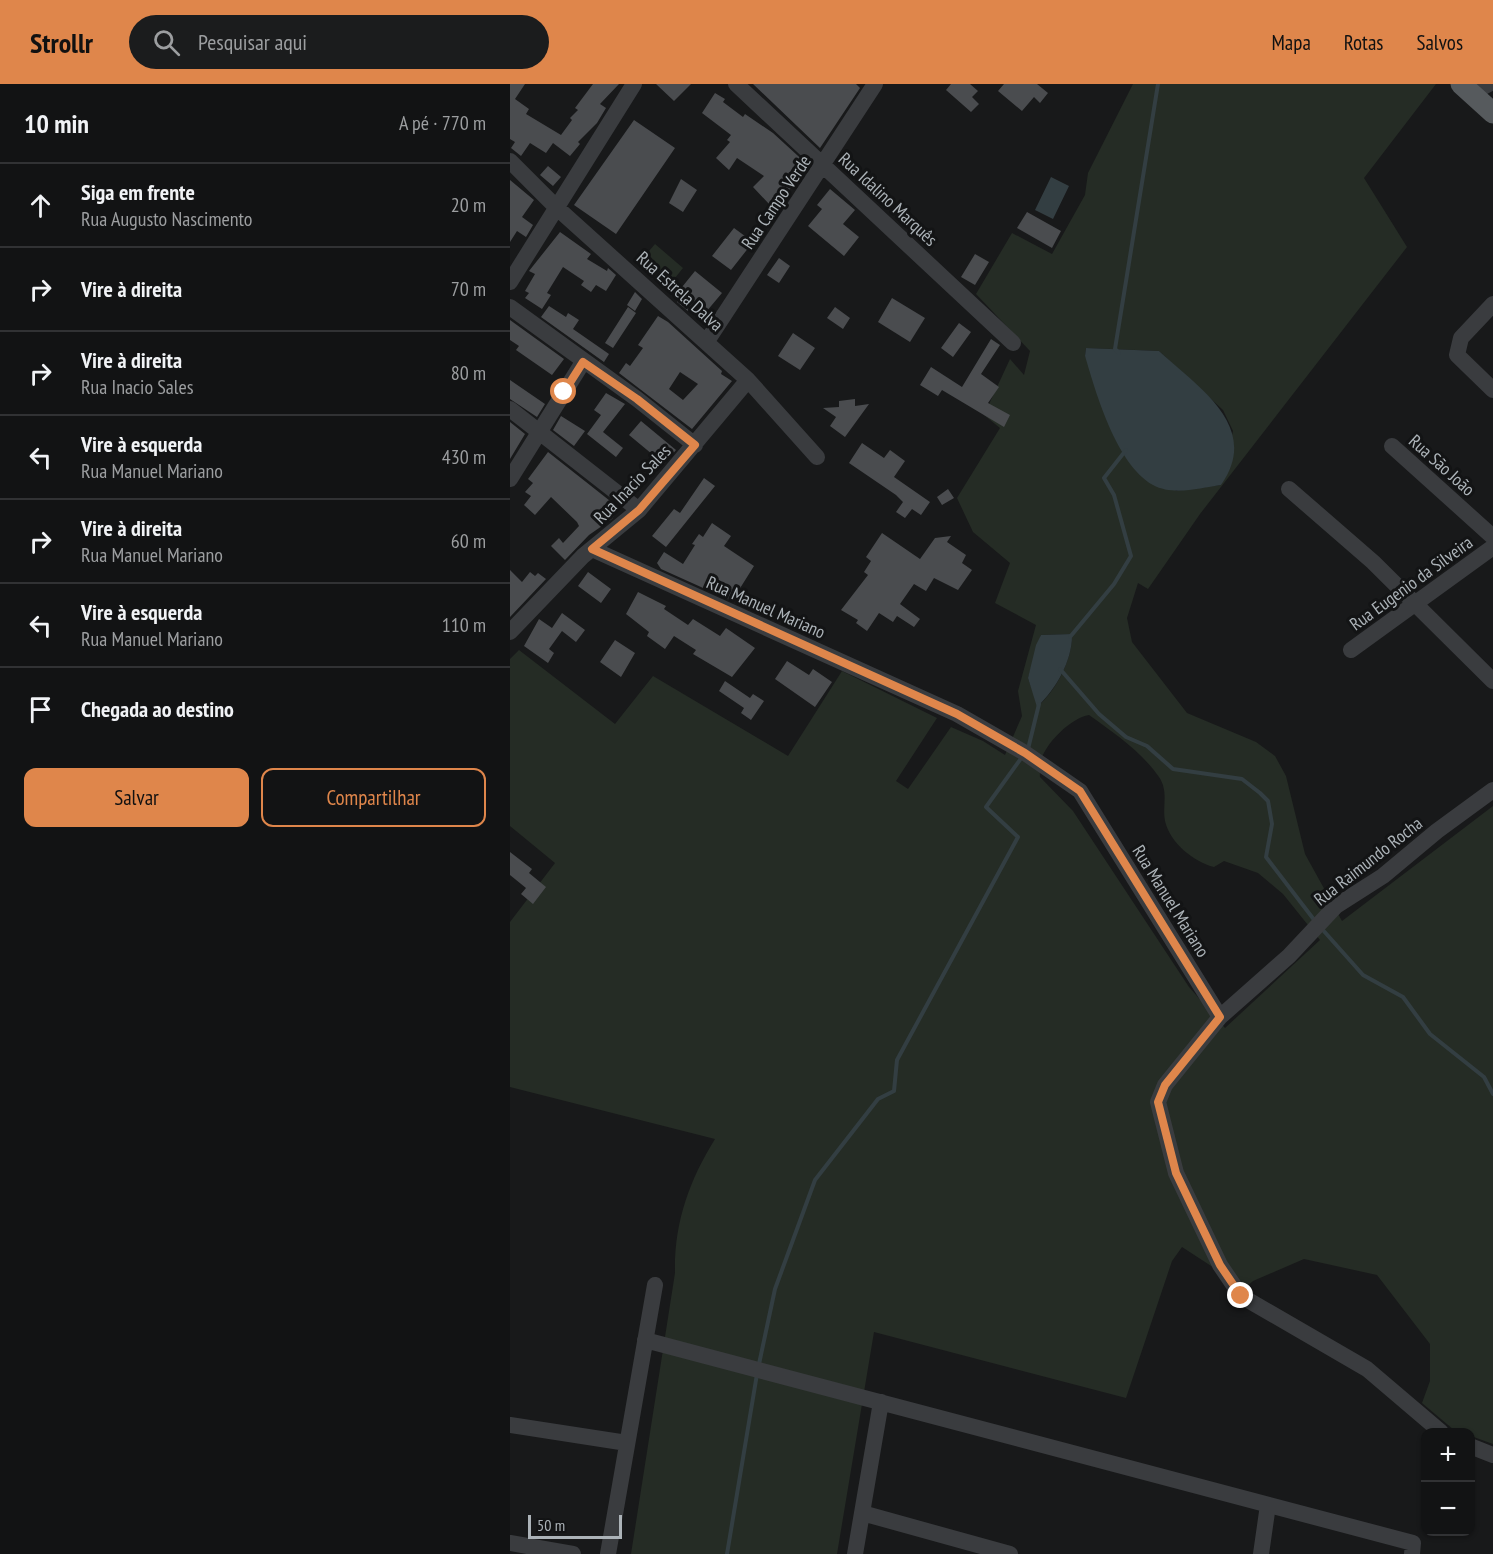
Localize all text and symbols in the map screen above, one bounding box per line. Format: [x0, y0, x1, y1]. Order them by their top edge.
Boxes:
search box [129, 15, 549, 69]
text: Strollr [30, 24, 93, 61]
icon: search [150, 26, 183, 59]
text: Pesquisar aqui [198, 28, 307, 56]
text: Mapa [1271, 29, 1311, 56]
text: Rotas [1344, 29, 1383, 56]
text: Salvos [1416, 29, 1463, 56]
text: 10 min [24, 107, 89, 140]
text: A pé · 770 m [399, 110, 486, 136]
street label: Rua Idalino Marquês [834, 147, 942, 251]
street label: Rua Campo Verde [736, 151, 816, 253]
text: Siga em frente [81, 178, 195, 206]
icon: ahead [24, 189, 57, 222]
text: 20 m [451, 192, 486, 218]
text: Rua Augusto Nascimento [81, 206, 252, 232]
street label: Rua Estrela Dalva [632, 246, 728, 336]
icon: right [24, 273, 57, 306]
text: Vire à direita [81, 275, 182, 303]
text: 70 m [451, 276, 486, 302]
text: Vire à direita [81, 346, 182, 374]
icon: right [24, 357, 57, 390]
text: 80 m [451, 360, 486, 386]
text: Rua Inacio Sales [81, 374, 194, 400]
route start [550, 378, 576, 404]
street label: Rua São João [1404, 429, 1480, 501]
text: Vire à esquerda [81, 430, 202, 458]
street label: Rua Inacio Sales [589, 440, 675, 528]
icon: left [24, 441, 57, 474]
text: 430 m [442, 444, 486, 470]
text: Rua Manuel Mariano [81, 458, 223, 484]
text: Vire à direita [81, 514, 182, 542]
icon: right [24, 525, 57, 558]
text: 60 m [451, 528, 486, 554]
street label: Rua Eugenio da Silveira [1345, 531, 1477, 635]
text: Rua Manuel Mariano [81, 542, 223, 568]
street label: Rua Manuel Mariano [703, 571, 829, 644]
text: Vire à esquerda [81, 598, 202, 626]
icon: left [24, 609, 57, 642]
text: 110 m [442, 612, 486, 638]
text: Rua Manuel Mariano [81, 626, 223, 652]
icon: arrive [24, 693, 57, 726]
text: Chegada ao destino [81, 695, 234, 723]
button: Salvar [24, 768, 249, 827]
button: Compartilhar [261, 768, 486, 827]
street label: Rua Raimundo Rocha [1309, 812, 1427, 910]
street label: Rua Manuel Mariano [1127, 841, 1215, 961]
route end [1227, 1282, 1253, 1308]
map controls [1421, 1428, 1475, 1536]
button: + [1421, 1428, 1475, 1482]
button: − [1421, 1482, 1475, 1536]
scale bar [528, 1512, 622, 1540]
text: 50 m [537, 1515, 565, 1535]

